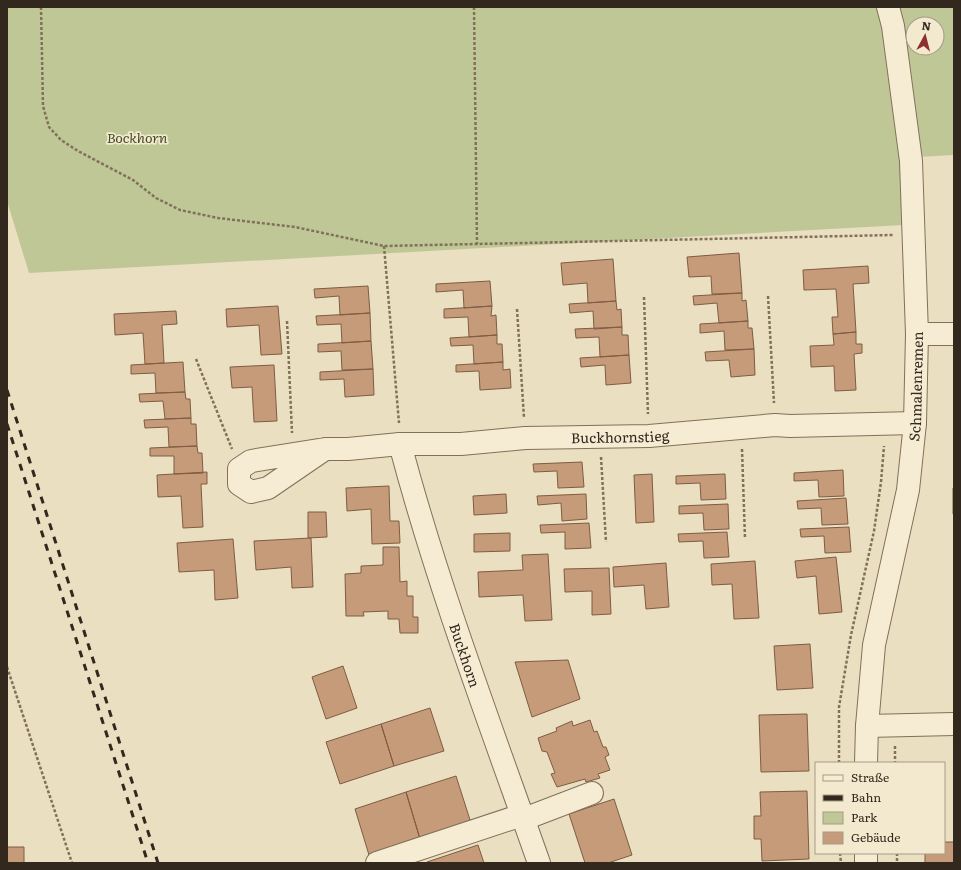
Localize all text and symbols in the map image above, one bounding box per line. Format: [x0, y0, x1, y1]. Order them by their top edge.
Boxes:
north arrow [905, 16, 945, 56]
text: N [921, 17, 932, 34]
park label: Bockhorn [107, 127, 168, 147]
street label: Schmalenremen [903, 331, 927, 442]
street label: Buckhornstieg [571, 424, 670, 447]
street label: Buckhorn [445, 620, 486, 690]
legend [815, 762, 945, 854]
text: Straße [851, 768, 889, 786]
text: Bahn [851, 788, 881, 806]
text: Park [851, 808, 878, 826]
text: Gebäude [851, 828, 900, 846]

